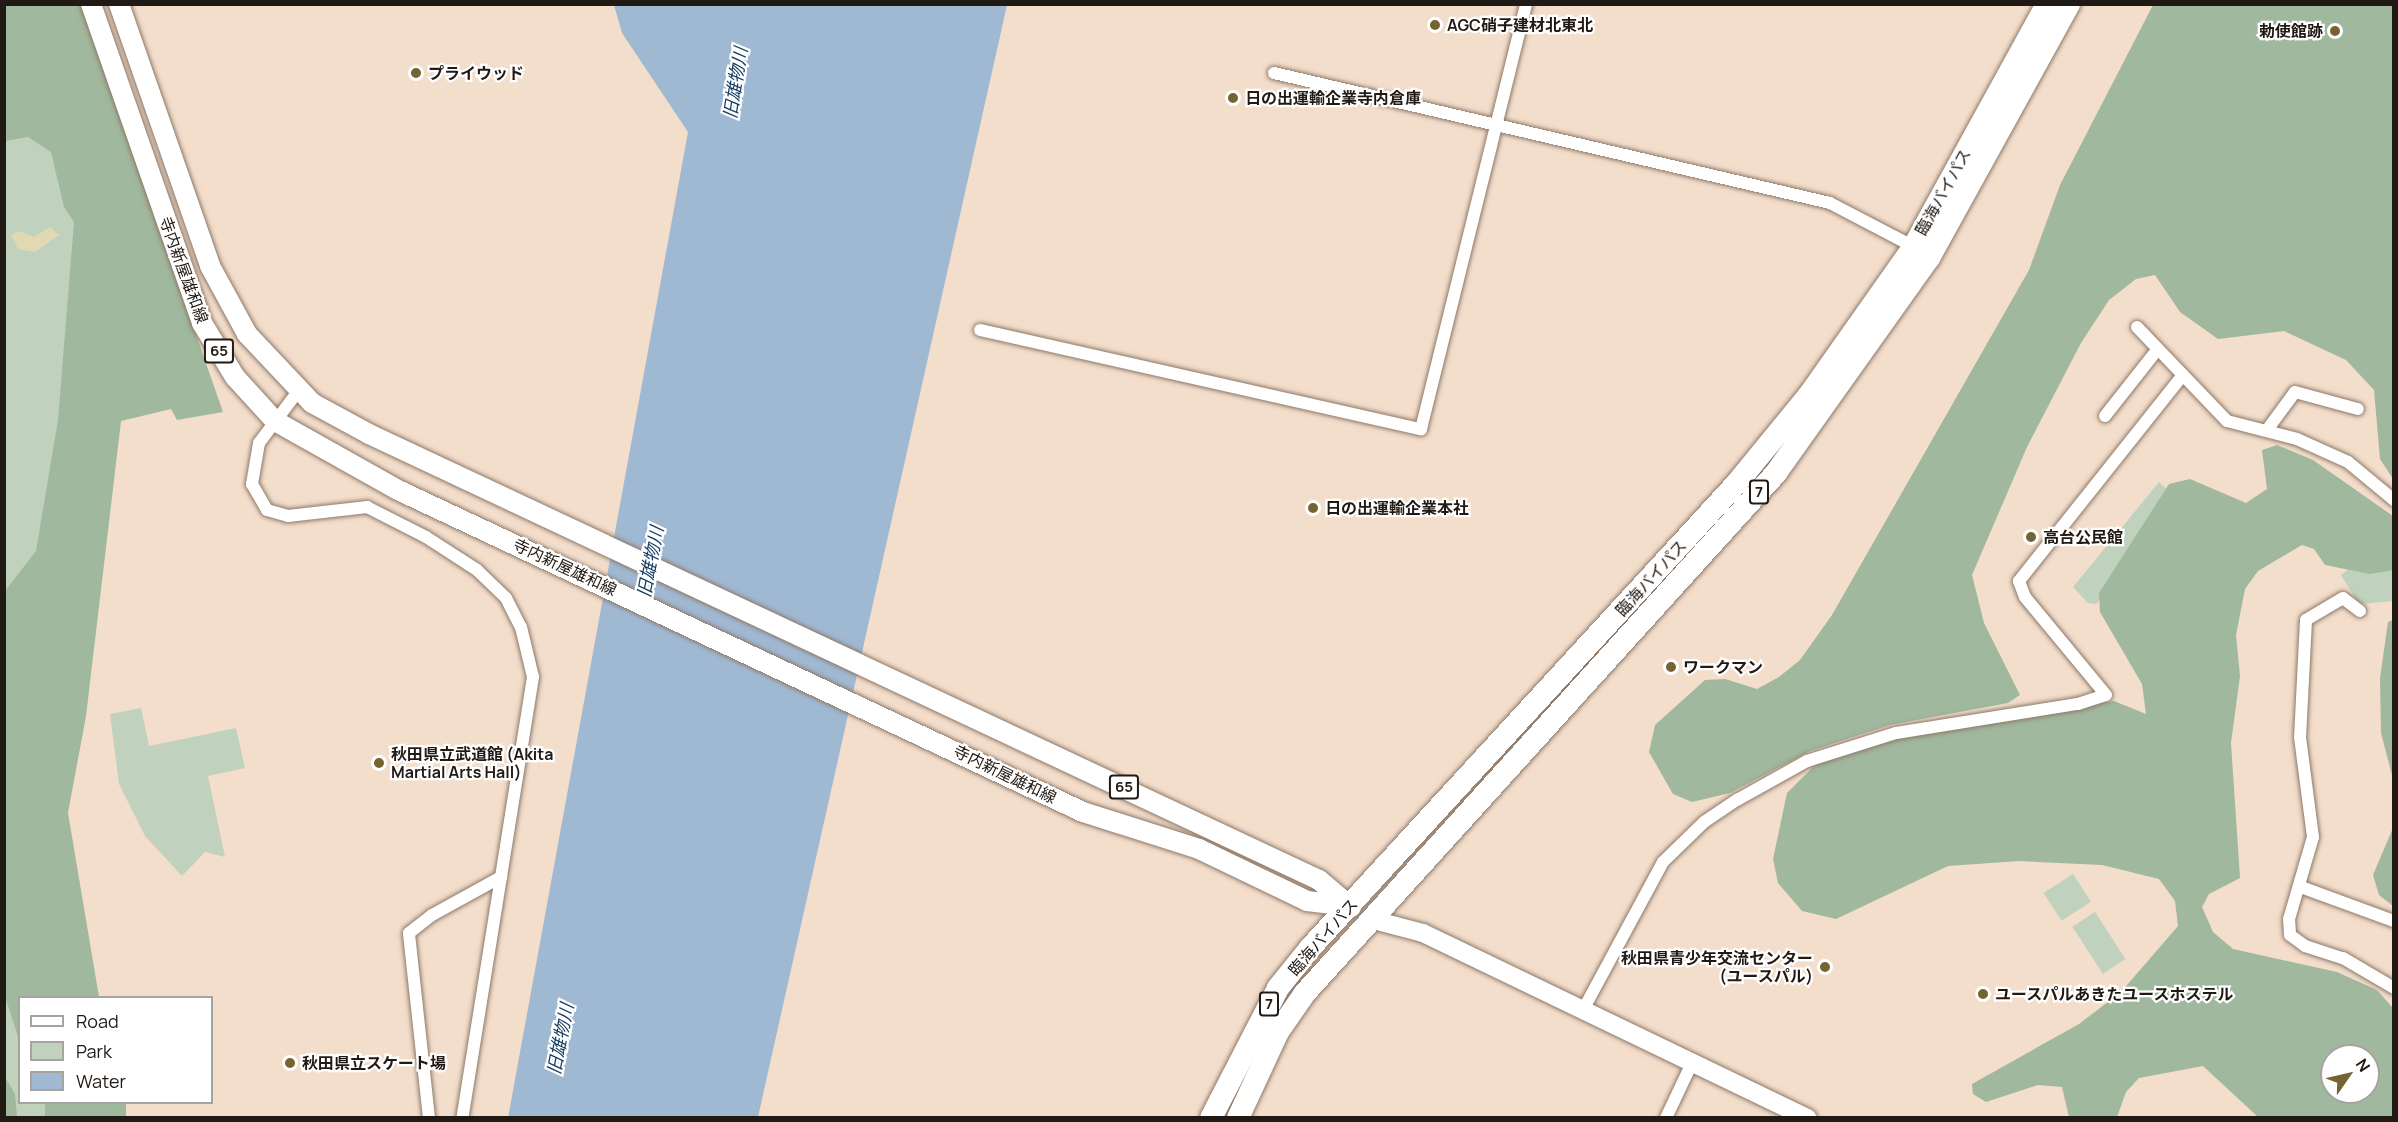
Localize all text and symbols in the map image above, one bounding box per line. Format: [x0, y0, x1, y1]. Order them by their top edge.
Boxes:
place label: AGC硝子建材北東北 [1447, 15, 1593, 35]
marker: AGC硝子建材北東北 [1428, 18, 1442, 32]
place label: 勅使館跡 [2259, 21, 2323, 41]
marker: 勅使館跡 [2328, 24, 2342, 38]
water label: 旧雄物川 [719, 46, 751, 120]
place label: プライウッド [428, 63, 524, 83]
marker: プライウッド [409, 66, 423, 80]
place label: 日の出運輸企業寺内倉庫 [1245, 88, 1421, 108]
marker: 日の出運輸企業寺内倉庫 [1226, 91, 1240, 105]
street label: 臨海バイパス [1911, 145, 1975, 239]
street label: 寺内新屋雄和線 [156, 214, 212, 326]
road number: 65 [202, 339, 236, 363]
road number: 7 [1748, 480, 1770, 504]
place label: 日の出運輸企業本社 [1325, 498, 1469, 518]
marker: 日の出運輸企業本社 [1306, 501, 1320, 515]
water label: 旧雄物川 [633, 525, 667, 599]
place label: 高台公民館 [2043, 527, 2123, 547]
marker: 高台公民館 [2024, 530, 2038, 544]
street label: 寺内新屋雄和線 [510, 535, 620, 599]
street label: 臨海バイパス [1612, 536, 1690, 620]
place label: ワークマン [1683, 657, 1763, 677]
marker: ワークマン [1664, 660, 1678, 674]
street label: 寺内新屋雄和線 [950, 741, 1060, 807]
place label: 秋田県立武道館 (Akita Martial Arts Hall) [391, 744, 553, 782]
marker: 秋田県立武道館 (Akita Martial Arts Hall) [372, 756, 386, 770]
road number: 65 [1108, 775, 1140, 799]
street label: 臨海バイパス [1284, 894, 1362, 980]
place label: 秋田県青少年交流センター (ユースパル) [1621, 948, 1813, 986]
marker: 秋田県青少年交流センター (ユースパル) [1818, 960, 1832, 974]
place label: ユースパルあきたユースホステル [1995, 984, 2235, 1004]
marker: ユースパルあきたユースホステル [1976, 987, 1990, 1001]
road number: 7 [1258, 992, 1280, 1016]
legend [18, 996, 213, 1104]
water label: 旧雄物川 [543, 1002, 577, 1076]
text: Road [76, 1009, 119, 1033]
text: Park [76, 1039, 112, 1063]
north arrow [2320, 1044, 2380, 1104]
place label: 秋田県立スケート場 [302, 1053, 446, 1073]
text: N [2351, 1054, 2376, 1076]
marker: 秋田県立スケート場 [283, 1056, 297, 1070]
text: Water [76, 1069, 126, 1093]

